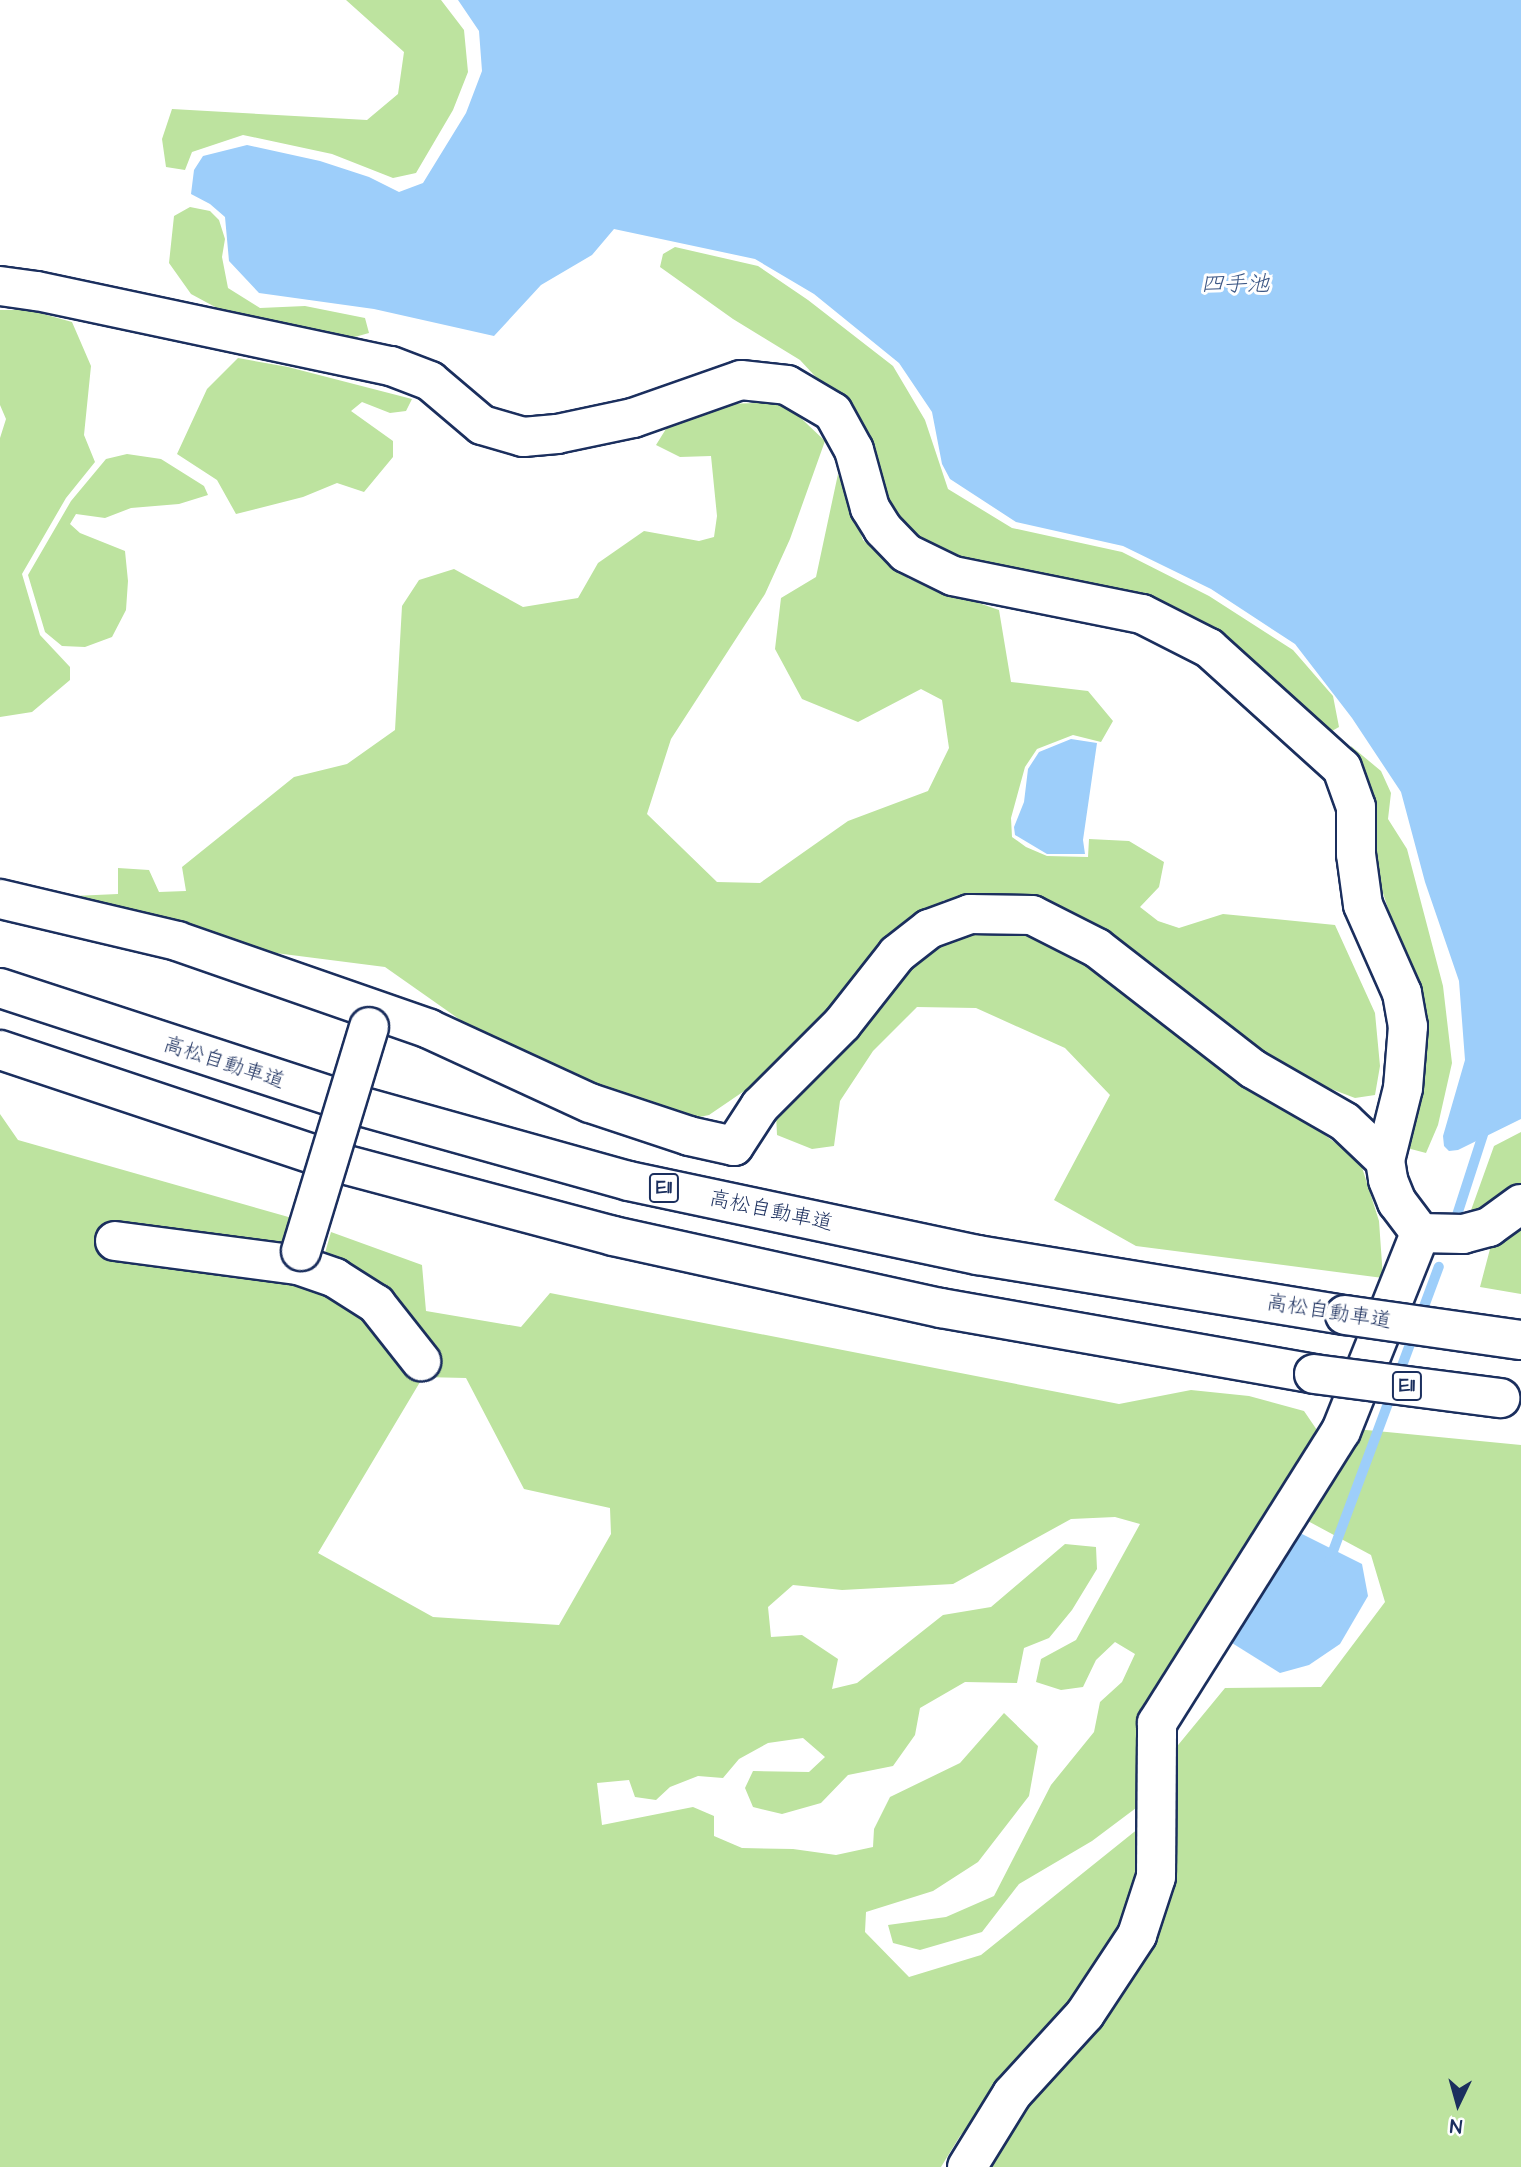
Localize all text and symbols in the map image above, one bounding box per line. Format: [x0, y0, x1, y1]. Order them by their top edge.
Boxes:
water label: 四手池 [1201, 270, 1269, 298]
street label: 高松自動車道 [160, 1032, 288, 1094]
road number: E11 [648, 1172, 680, 1204]
street label: 高松自動車道 [707, 1186, 835, 1236]
street label: 高松自動車道 [1265, 1290, 1393, 1334]
road number: E11 [1391, 1370, 1423, 1402]
north arrow [1423, 2069, 1493, 2139]
text: N [1449, 2111, 1463, 2139]

